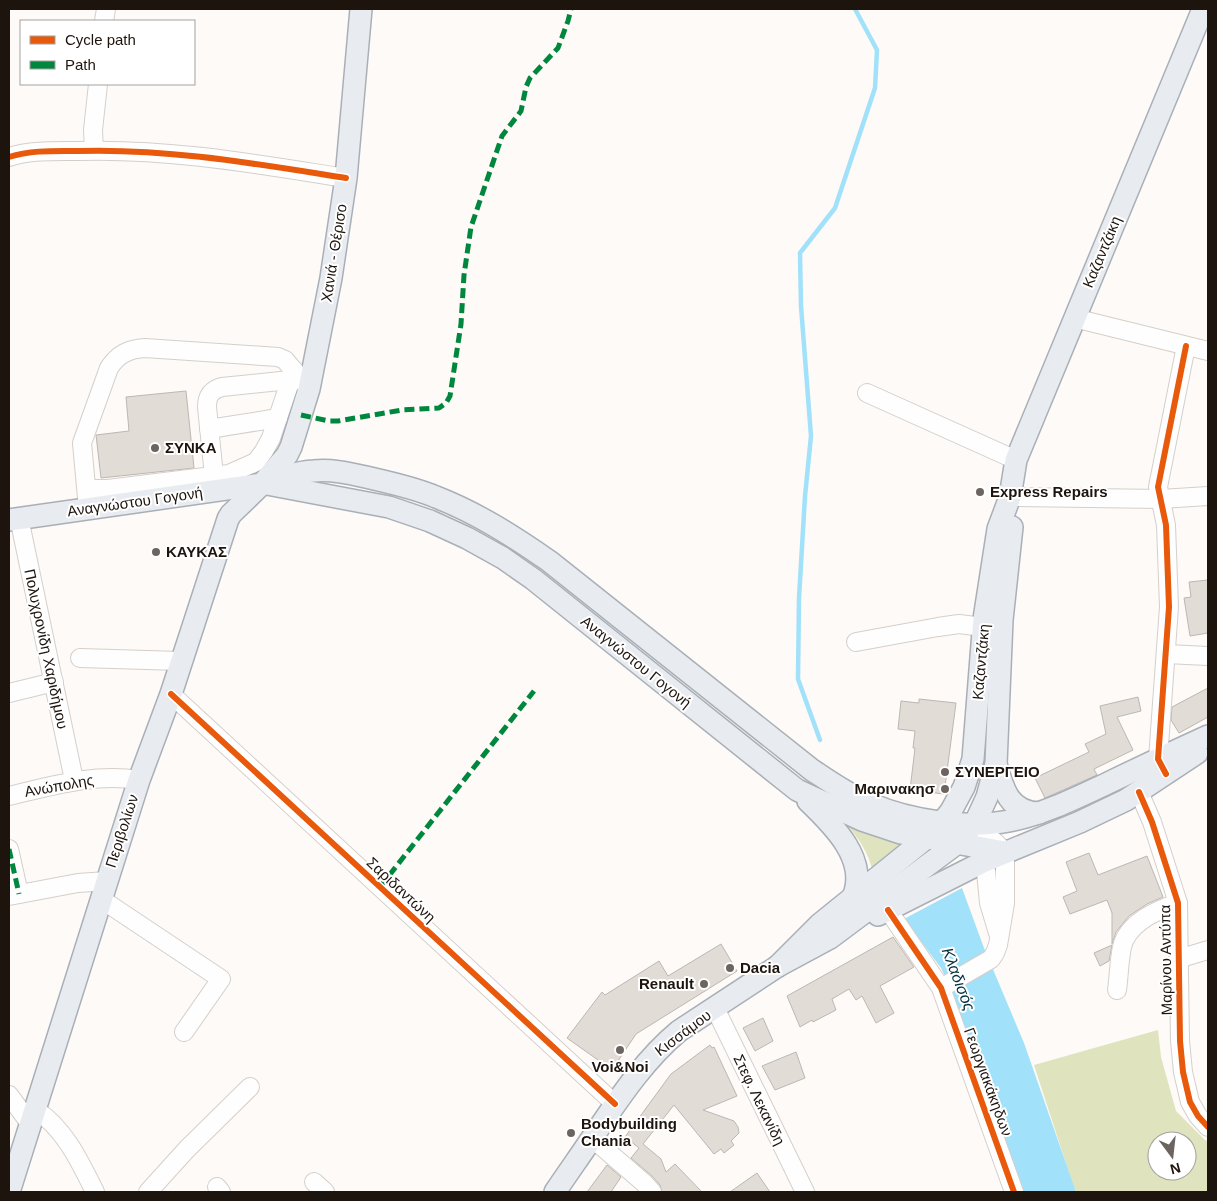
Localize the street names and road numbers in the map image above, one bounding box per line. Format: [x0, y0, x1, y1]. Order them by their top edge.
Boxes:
street label: Χανιά - Θέρισο [317, 203, 350, 303]
street label: Καζαντζάκη [1079, 213, 1124, 290]
street label: Αναγνώστου Γογονή [66, 484, 204, 519]
street label: Πολυχρονίδη Χαριδήμου [21, 567, 72, 730]
street label: Αναγνώστου Γογονή [578, 612, 695, 711]
street label: Καζαντζάκη [969, 623, 992, 701]
street label: Ανώπολης [23, 771, 95, 800]
street label: Περιβολίων [102, 792, 141, 870]
street label: Σαριδαντώνη [364, 854, 439, 926]
street label: Μαρίνου Αντύπα [1156, 904, 1175, 1015]
street label: Κισσάμου [651, 1006, 714, 1059]
street label: Γεωργιακάκηδων [961, 1025, 1016, 1138]
street label: Στεφ. Λεκανίδη [730, 1052, 789, 1148]

